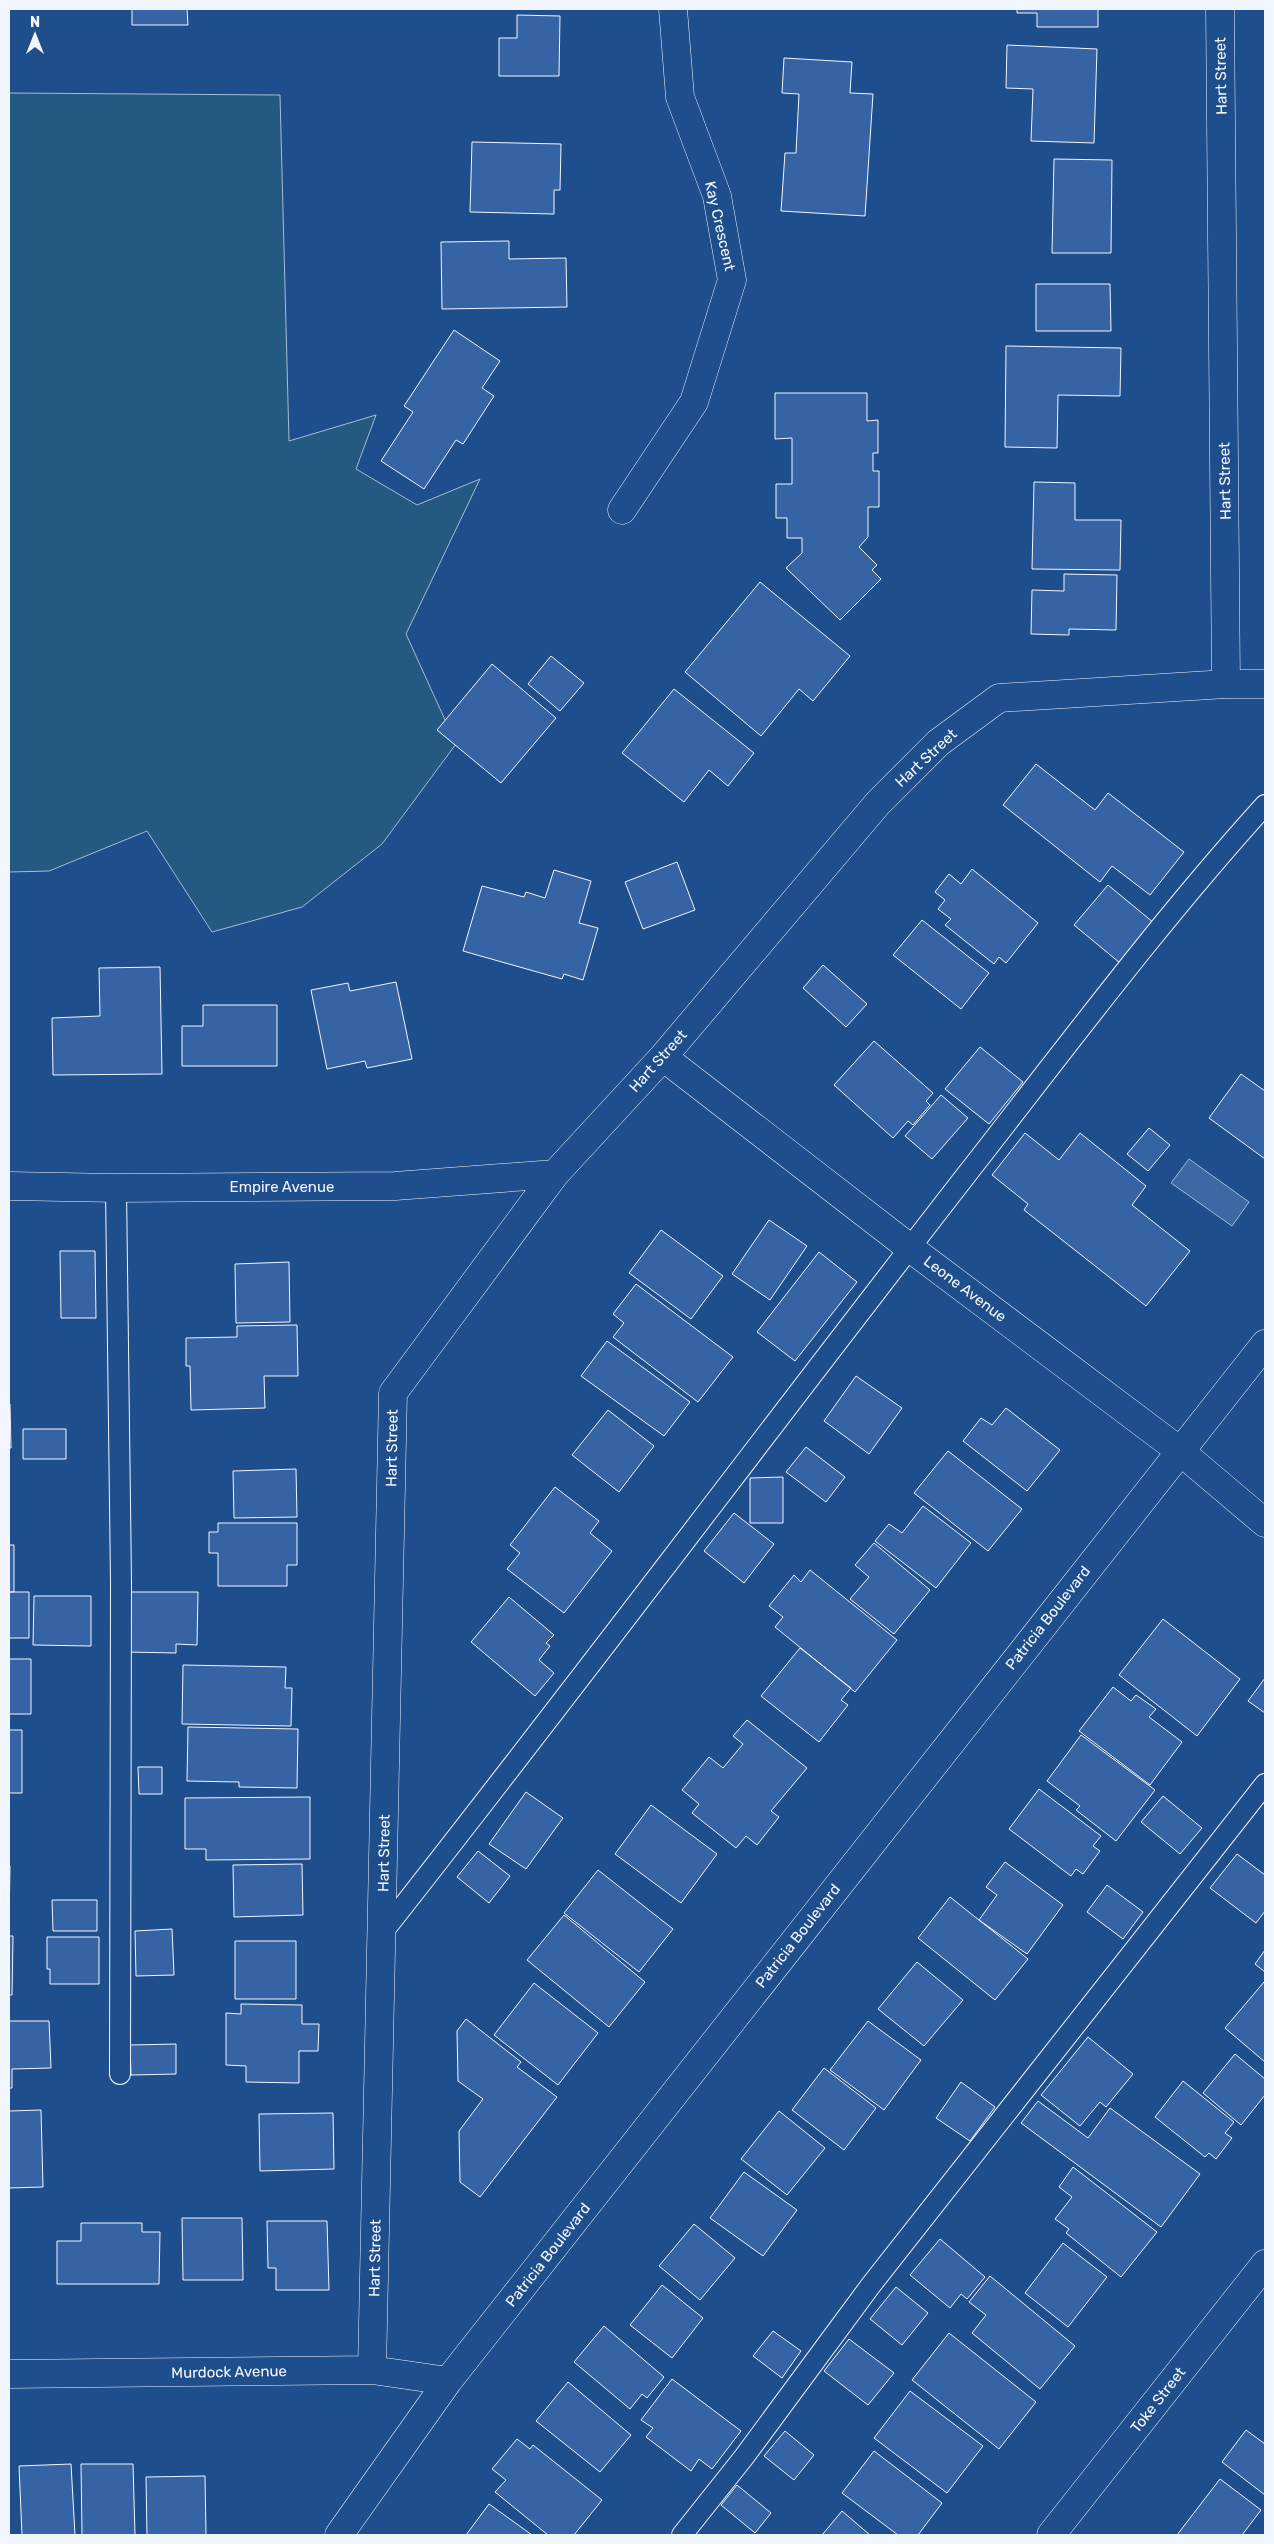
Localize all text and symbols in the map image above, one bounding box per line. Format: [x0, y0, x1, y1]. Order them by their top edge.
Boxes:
north arrow [10, 10, 60, 60]
text: N [30, 14, 40, 31]
street label: Hart Street [1211, 37, 1231, 115]
street label: Kay Crescent [701, 179, 739, 273]
street label: Hart Street [1215, 442, 1235, 520]
street label: Hart Street [891, 725, 961, 791]
street label: Hart Street [625, 1026, 691, 1096]
street label: Empire Avenue [230, 1178, 334, 1196]
street label: Leone Avenue [920, 1252, 1010, 1326]
street label: Hart Street [382, 1409, 402, 1487]
street label: Patricia Boulevard [1002, 1562, 1094, 1674]
street label: Hart Street [374, 1814, 394, 1892]
street label: Patricia Boulevard [752, 1880, 844, 1992]
street label: Patricia Boulevard [502, 2199, 594, 2311]
street label: Hart Street [365, 2219, 385, 2297]
street label: Murdock Avenue [171, 2362, 287, 2382]
street label: Toke Street [1127, 2363, 1189, 2437]

